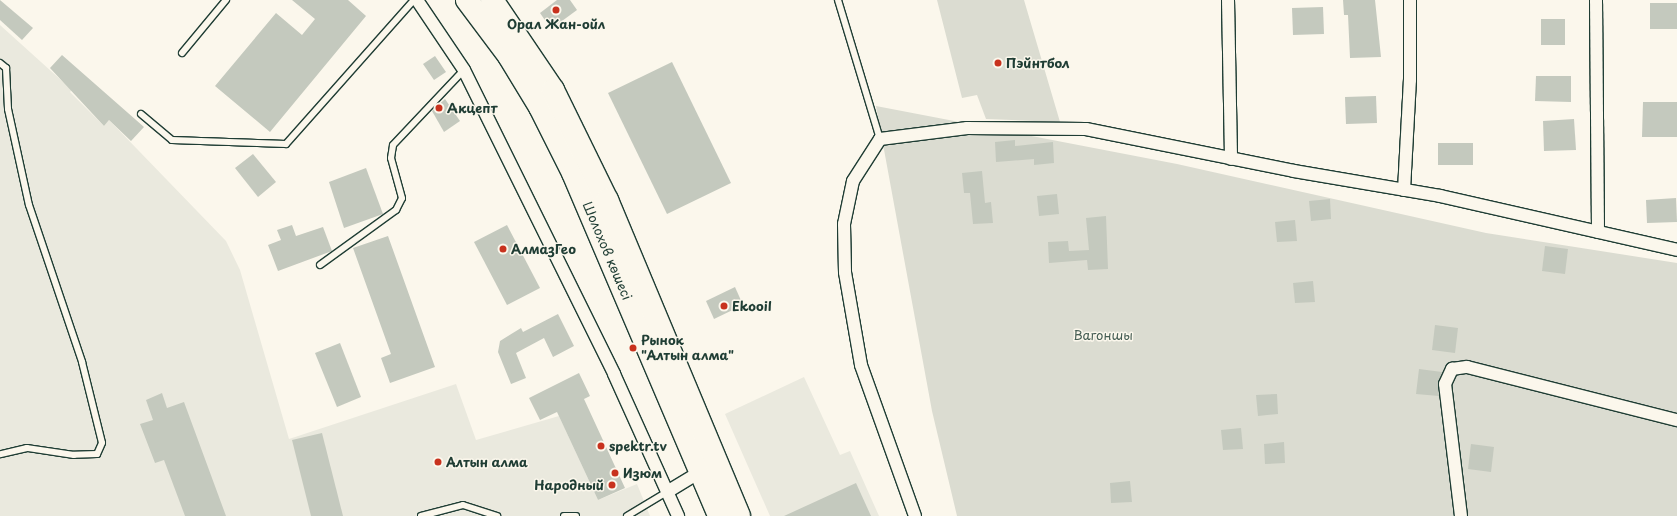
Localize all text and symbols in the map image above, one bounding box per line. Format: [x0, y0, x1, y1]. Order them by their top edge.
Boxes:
marker: Орал Жан-ойл [551, 5, 561, 15]
place label: Орал Жан-ойл [507, 16, 605, 32]
place label: Пэйнтбол [1006, 55, 1070, 71]
marker: Пэйнтбол [993, 58, 1003, 68]
place label: Акцепт [447, 100, 497, 116]
marker: Акцепт [434, 103, 444, 113]
street label: Шолохов көшесі [579, 200, 635, 302]
place label: АлмазГео [511, 241, 576, 257]
marker: АлмазГео [498, 244, 508, 254]
place label: Ekooil [732, 298, 772, 314]
marker: Ekooil [719, 301, 729, 311]
park label: Вагоншы [1073, 327, 1133, 343]
place label: Рынок "Алтын алма" [641, 333, 735, 364]
marker: Рынок "Алтын алма" [628, 343, 638, 353]
place label: spektr.tv [609, 438, 667, 454]
marker: spektr.tv [596, 441, 606, 451]
place label: Алтын алма [446, 454, 529, 470]
marker: Алтын алма [433, 457, 443, 467]
place label: Изюм [623, 465, 662, 481]
marker: Изюм [610, 468, 620, 478]
place label: Народный [534, 477, 604, 493]
marker: Народный [607, 480, 617, 490]

